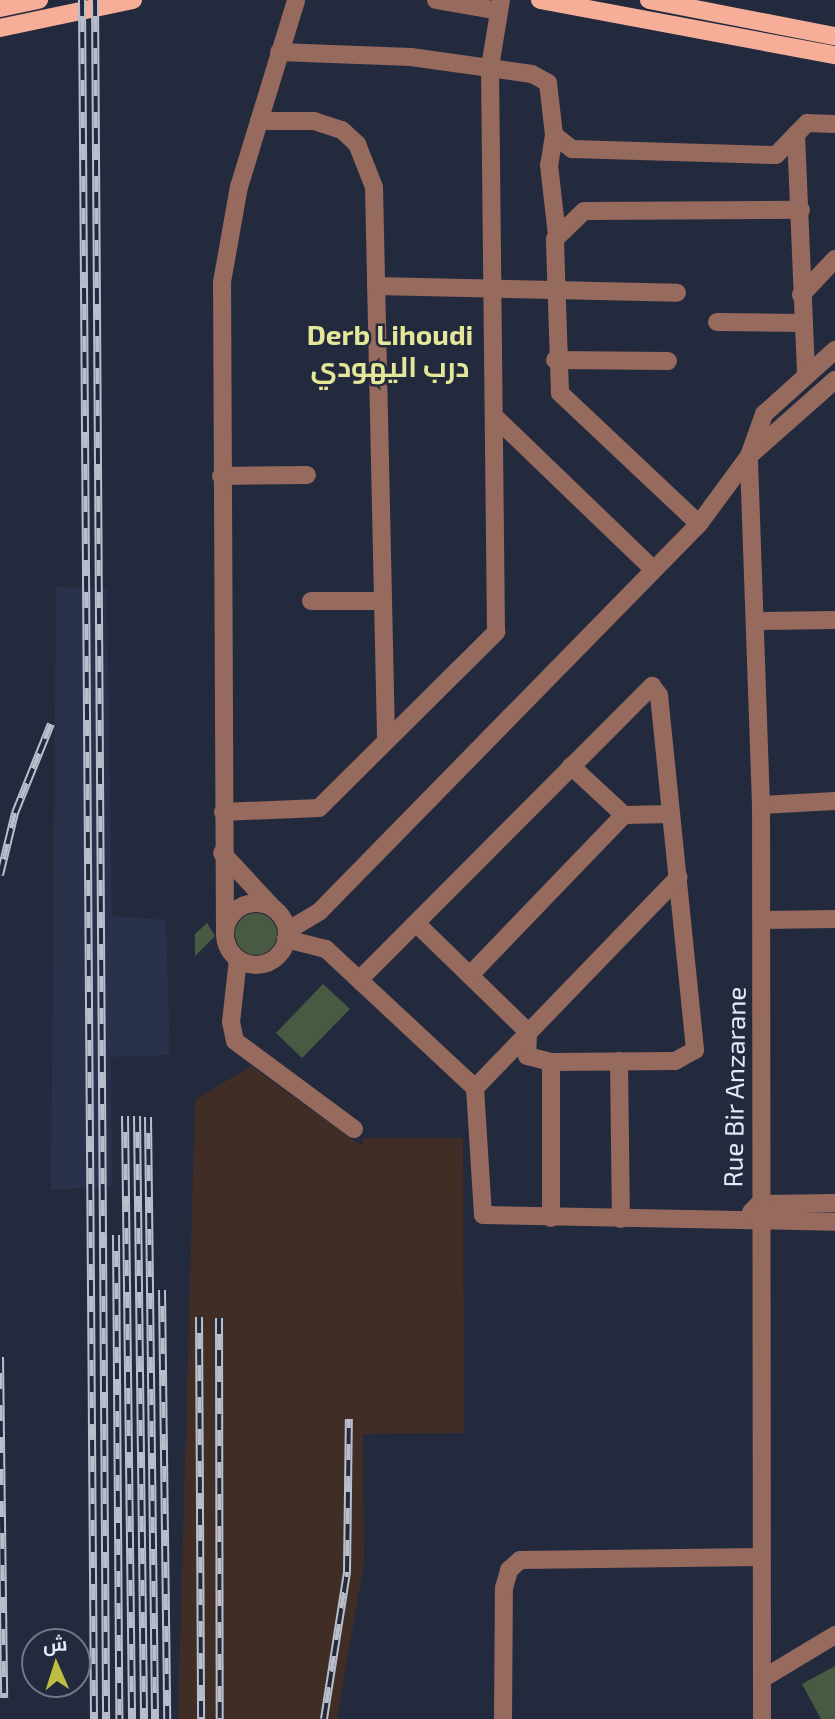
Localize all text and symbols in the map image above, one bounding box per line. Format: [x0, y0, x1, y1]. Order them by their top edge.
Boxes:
district label: Derb Lihoudi درب اليهودي [307, 317, 473, 383]
street label: Rue Bir Anzarane [717, 986, 751, 1188]
north arrow [21, 1628, 91, 1698]
text: ش [42, 1631, 68, 1656]

